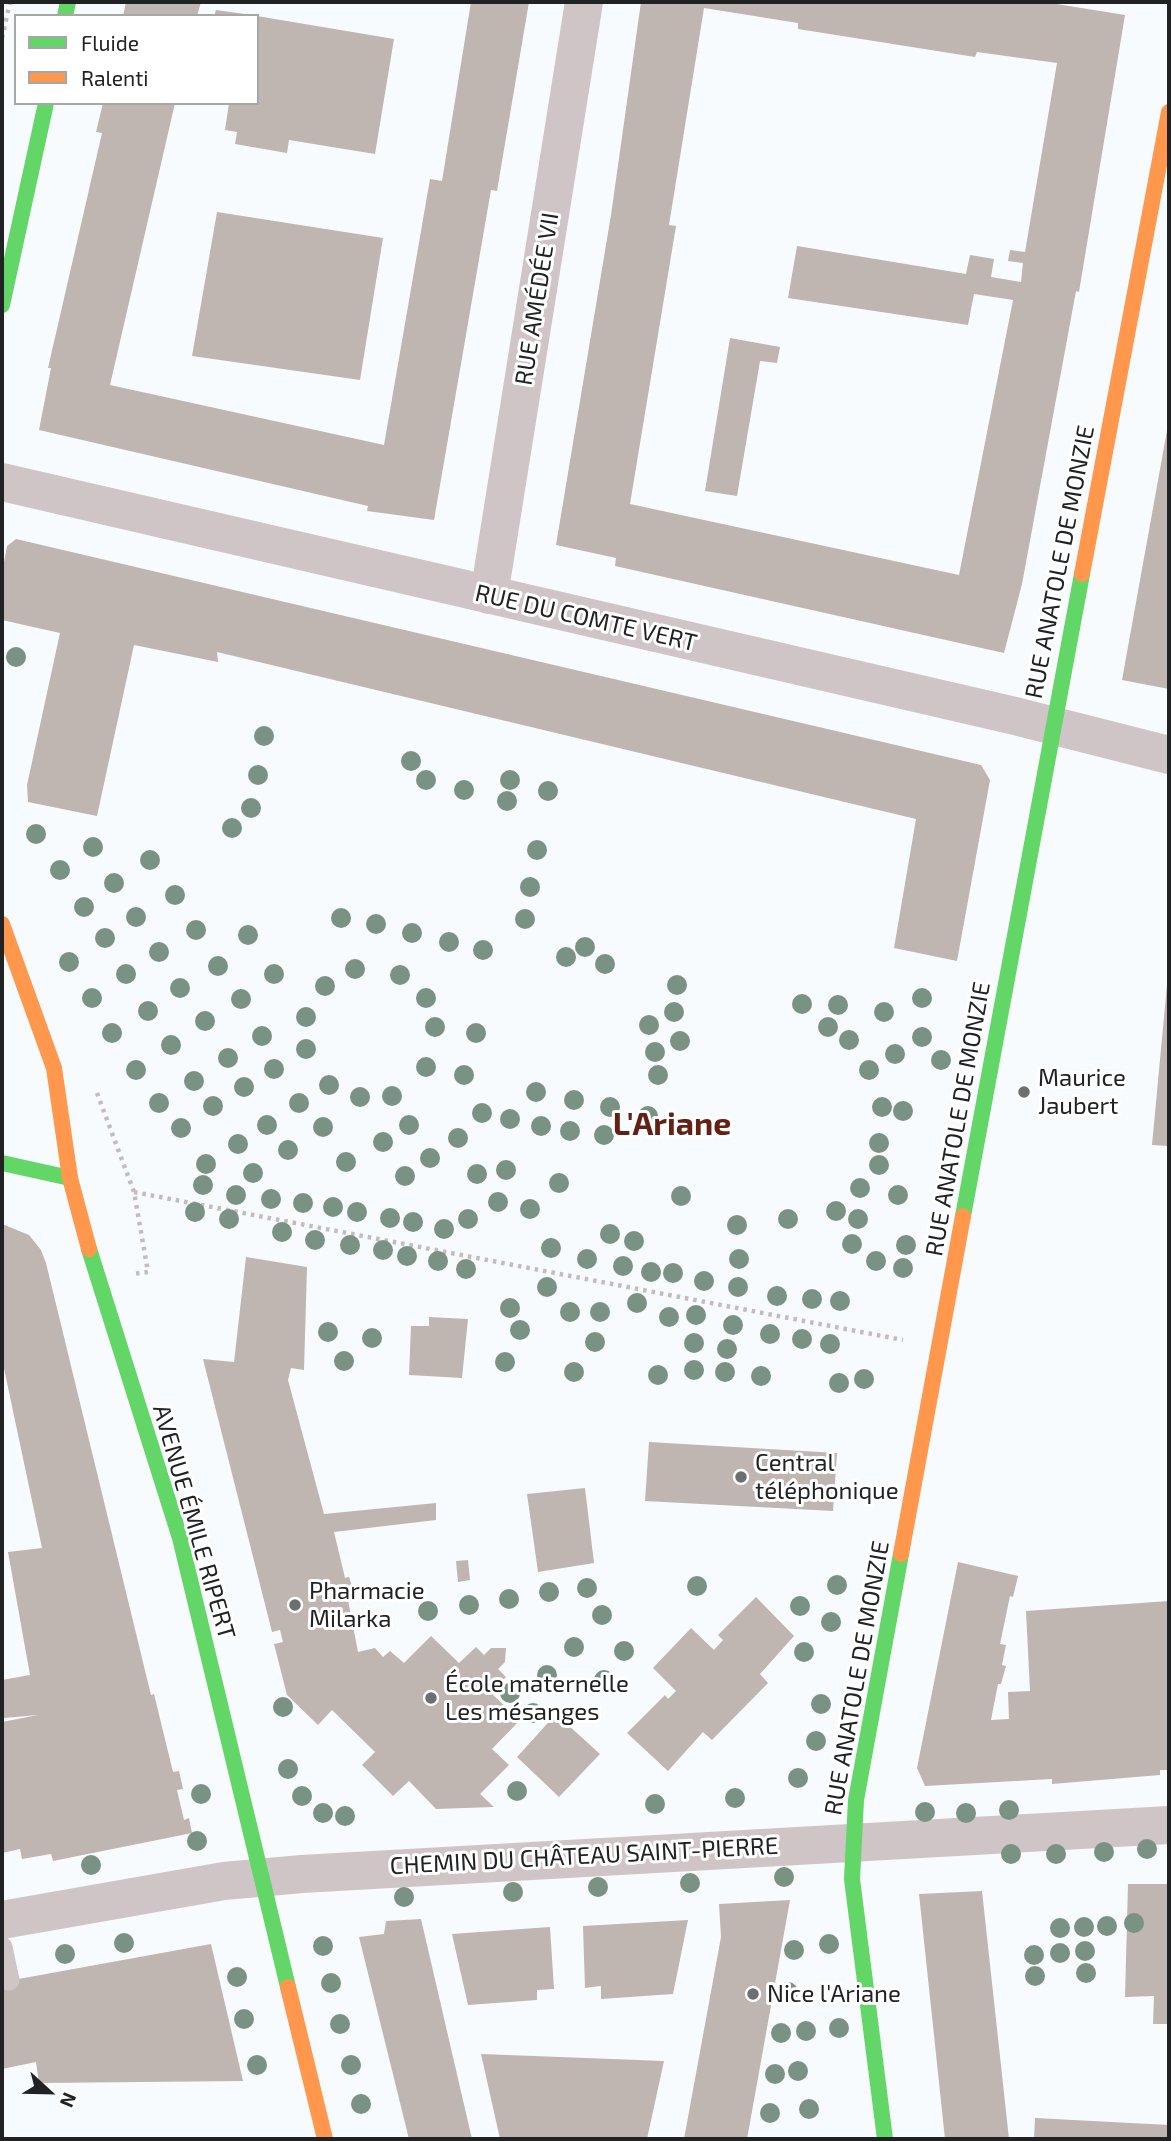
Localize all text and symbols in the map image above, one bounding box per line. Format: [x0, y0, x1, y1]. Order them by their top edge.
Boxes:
legend [14, 14, 259, 105]
text: Fluide [81, 30, 139, 55]
text: Ralenti [81, 65, 148, 90]
street label: RUE AMÉDÉE VII [509, 211, 565, 387]
street label: RUE ANATOLE DE MONZIE [1019, 423, 1101, 701]
street label: RUE DU COMTE VERT [472, 578, 700, 658]
street label: RUE ANATOLE DE MONZIE [920, 980, 996, 1258]
place label: Maurice Jaubert [1038, 1064, 1126, 1120]
marker: Maurice Jaubert [1016, 1084, 1032, 1100]
district label: L'Ariane [613, 1105, 731, 1143]
street label: AVENUE ÉMILE RIPERT [147, 1401, 241, 1643]
place label: Central téléphonique [755, 1449, 899, 1505]
marker: Central téléphonique [733, 1469, 749, 1485]
street label: RUE ANATOLE DE MONZIE [819, 1539, 895, 1817]
place label: Pharmacie Milarka [309, 1577, 425, 1633]
marker: Pharmacie Milarka [287, 1597, 303, 1613]
place label: École maternelle Les mésanges [445, 1670, 629, 1726]
marker: École maternelle Les mésanges [423, 1690, 439, 1706]
street label: CHEMIN DU CHÂTEAU SAINT-PIERRE [389, 1831, 779, 1881]
place label: Nice l'Ariane [767, 1980, 901, 2008]
marker: Nice l'Ariane [745, 1986, 761, 2002]
north arrow [14, 2057, 84, 2127]
text: N [56, 2089, 82, 2111]

